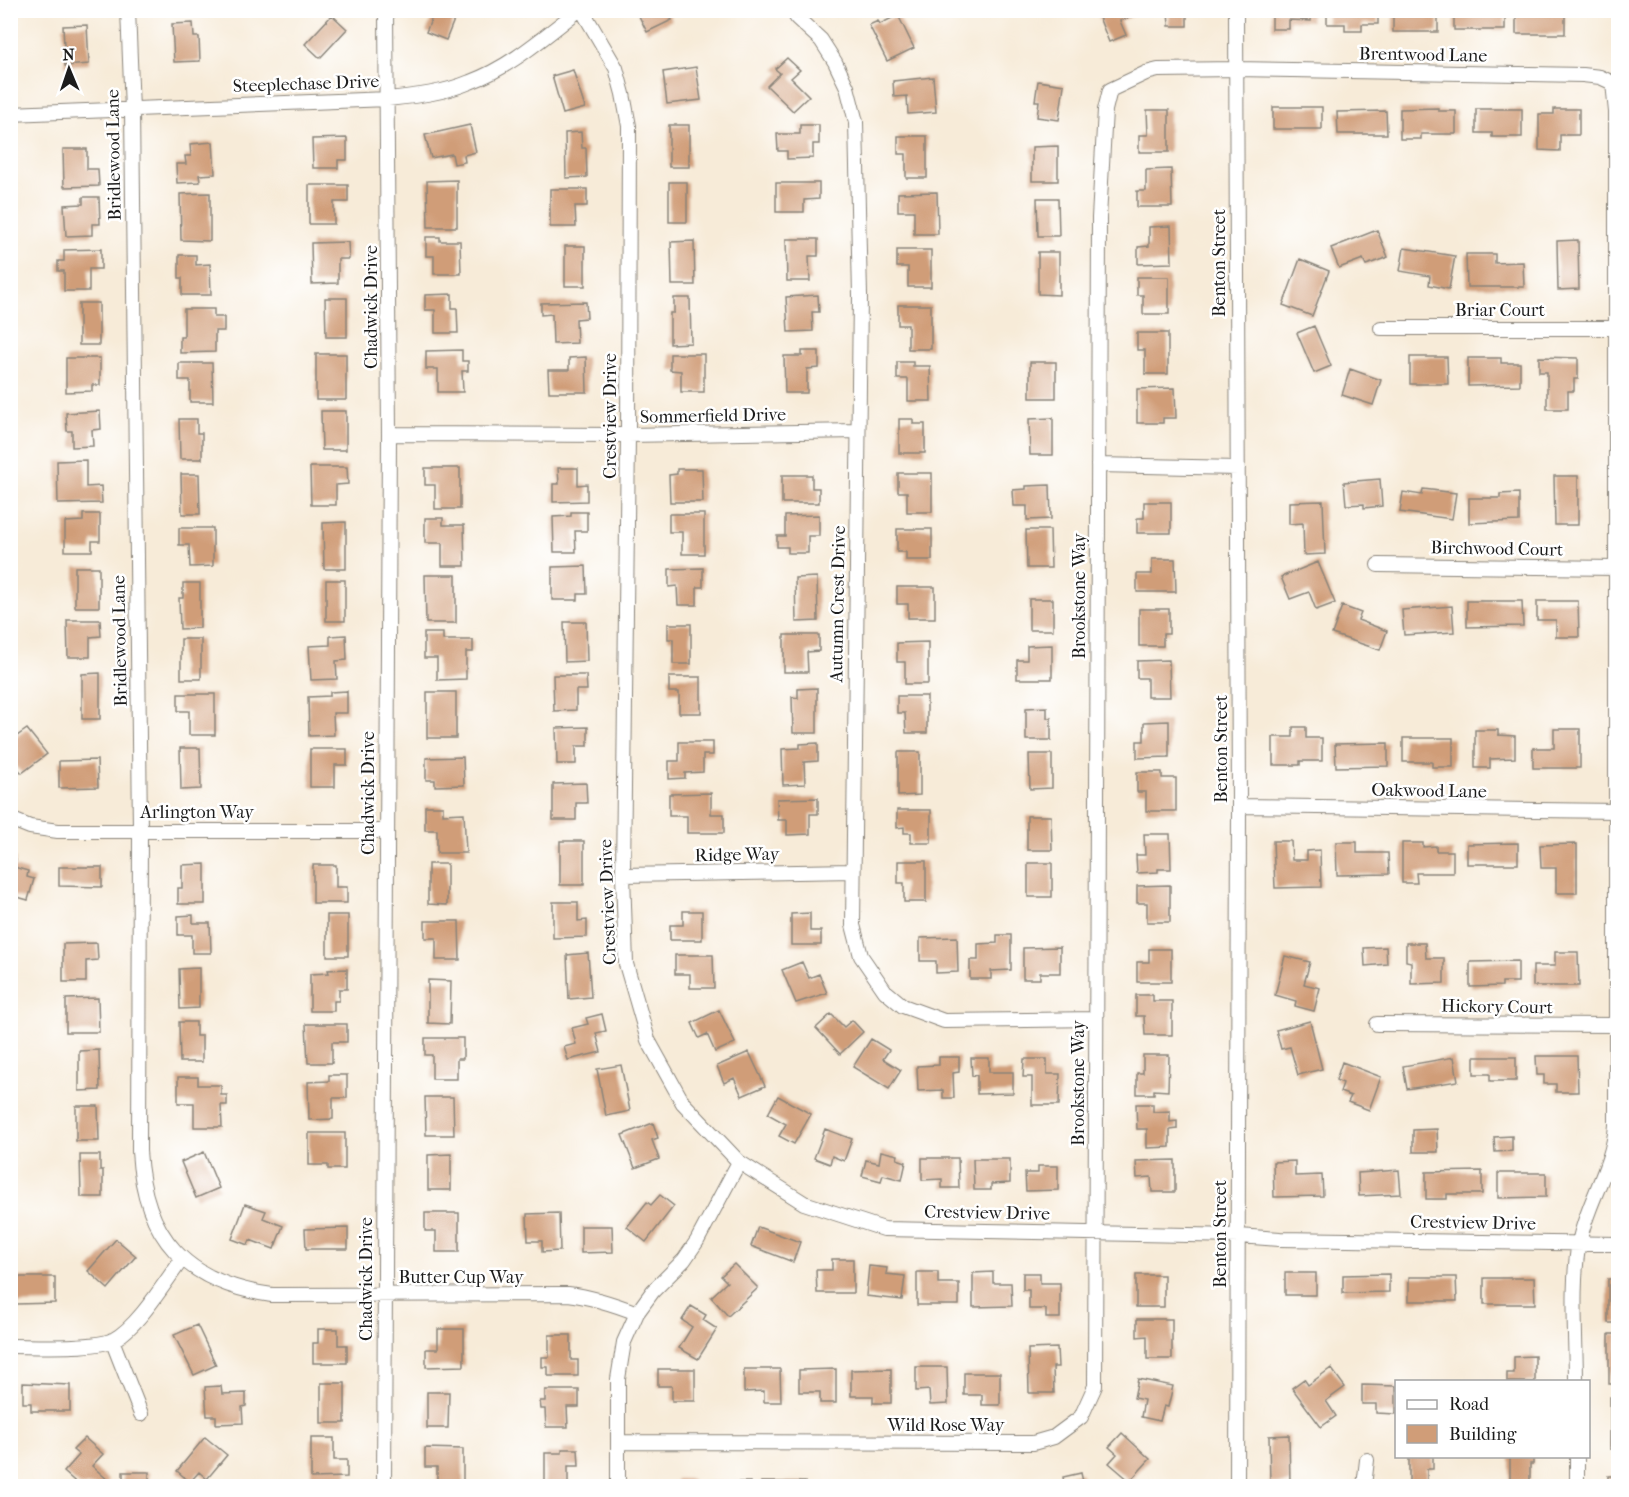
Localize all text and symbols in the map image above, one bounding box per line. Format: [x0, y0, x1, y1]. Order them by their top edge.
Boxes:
north arrow [39, 39, 99, 99]
street label: Brentwood Lane [1359, 43, 1487, 67]
text: N [62, 45, 76, 64]
street label: Steeplechase Drive [232, 71, 380, 97]
street label: Bridlewood Lane [102, 89, 126, 221]
street label: Benton Street [1209, 208, 1230, 317]
street label: Chadwick Drive [361, 245, 382, 369]
street label: Briar Court [1455, 300, 1546, 321]
street label: Crestview Drive [600, 353, 621, 479]
street label: Sommerfield Drive [640, 404, 786, 428]
street label: Autumn Crest Drive [826, 525, 850, 684]
street label: Brookstone Way [1069, 532, 1090, 659]
street label: Birchwood Court [1431, 537, 1564, 561]
street label: Bridlewood Lane [108, 575, 132, 707]
street label: Benton Street [1211, 694, 1232, 803]
street label: Chadwick Drive [358, 731, 379, 855]
street label: Oakwood Lane [1371, 779, 1487, 803]
street label: Arlington Way [139, 802, 255, 823]
street label: Crestview Drive [595, 839, 621, 965]
street label: Ridge Way [695, 844, 781, 866]
street label: Hickory Court [1441, 996, 1554, 1018]
street label: Brookstone Way [1068, 1019, 1089, 1146]
street label: Benton Street [1210, 1179, 1231, 1288]
street label: Crestview Drive [924, 1201, 1050, 1225]
street label: Crestview Drive [1410, 1211, 1536, 1235]
street label: Chadwick Drive [356, 1217, 377, 1341]
street label: Butter Cup Way [398, 1267, 525, 1288]
legend [1395, 1380, 1590, 1458]
text: Road [1449, 1394, 1489, 1415]
street label: Wild Rose Way [887, 1415, 1006, 1436]
text: Building [1449, 1424, 1517, 1445]

